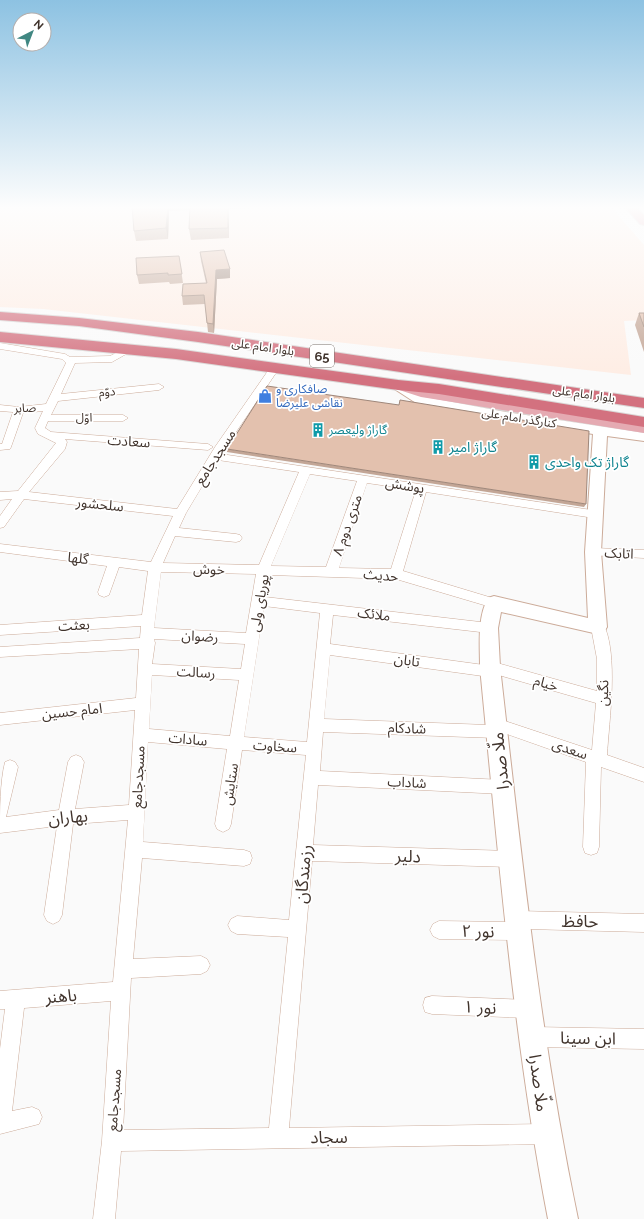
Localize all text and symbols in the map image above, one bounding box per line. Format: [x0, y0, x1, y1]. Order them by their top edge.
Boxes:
north arrow [12, 12, 52, 52]
text: N [31, 17, 46, 33]
street label: بلوار امام علی [231, 336, 295, 360]
road number: 65 [310, 345, 334, 367]
place label: صافکاری و نقاشی عليرضا [276, 382, 343, 410]
street label: بلوار امام علی [552, 383, 616, 407]
street label: دوّم [98, 384, 117, 402]
shop icon: صافکاری و نقاشی عليرضا [257, 388, 273, 404]
street label: صابر [13, 401, 37, 415]
street label: کنارگذر امام علی [480, 405, 558, 433]
street label: اوّل [76, 411, 92, 425]
building icon: گاراژ ولیعصر [310, 422, 326, 438]
place label: گاراژ ولیعصر [328, 423, 388, 437]
street label: مسجدجامع [191, 426, 241, 489]
street label: سعادت [107, 432, 151, 450]
building icon: گاراژ امیر [430, 439, 446, 455]
place label: گاراژ امیر [448, 439, 497, 456]
building icon: گاراژ تک واحدی [526, 454, 542, 470]
place label: گاراژ تک واحدی [545, 454, 629, 471]
street label: پوشش [384, 474, 426, 498]
street label: ۸ متری دوم [329, 492, 368, 559]
street label: سلحشور [74, 493, 125, 515]
street label: اتابک [604, 544, 634, 562]
street label: گلها [66, 549, 90, 568]
street label: خوش [193, 560, 225, 579]
street label: حدیث [363, 565, 399, 585]
street label: پوریای ولی [246, 573, 274, 633]
street label: ملائک [357, 604, 391, 624]
street label: بعثت [58, 616, 91, 634]
street label: رضوان [181, 627, 219, 646]
street label: تابان [393, 650, 421, 671]
street label: رسالت [176, 663, 216, 682]
street label: خیام [531, 672, 560, 697]
street label: نگین [595, 679, 612, 706]
street label: امام حسین [41, 700, 103, 725]
street label: شادکام [387, 719, 426, 740]
street label: سادات [168, 729, 208, 749]
street label: ملّا صدرا [484, 731, 513, 791]
street label: سخاوت [252, 736, 298, 757]
street label: سعدی [550, 736, 590, 763]
street label: مسجدجامع [128, 745, 151, 809]
street label: ستایش [219, 762, 242, 806]
street label: شاداب [387, 773, 427, 791]
street label: بهاران [47, 805, 89, 830]
street label: رزمندگان [290, 844, 317, 904]
street label: دلیر [394, 846, 421, 866]
street label: حافظ [561, 911, 599, 931]
street label: نور ۲ [461, 921, 495, 941]
street label: باهنر [43, 985, 78, 1007]
street label: نور ۱ [463, 996, 497, 1018]
street label: ابن سینا [560, 1028, 616, 1049]
street label: ملّا صدرا [525, 1053, 556, 1113]
street label: مسجدجامع [104, 1068, 127, 1132]
street label: سجاد [310, 1127, 348, 1147]

